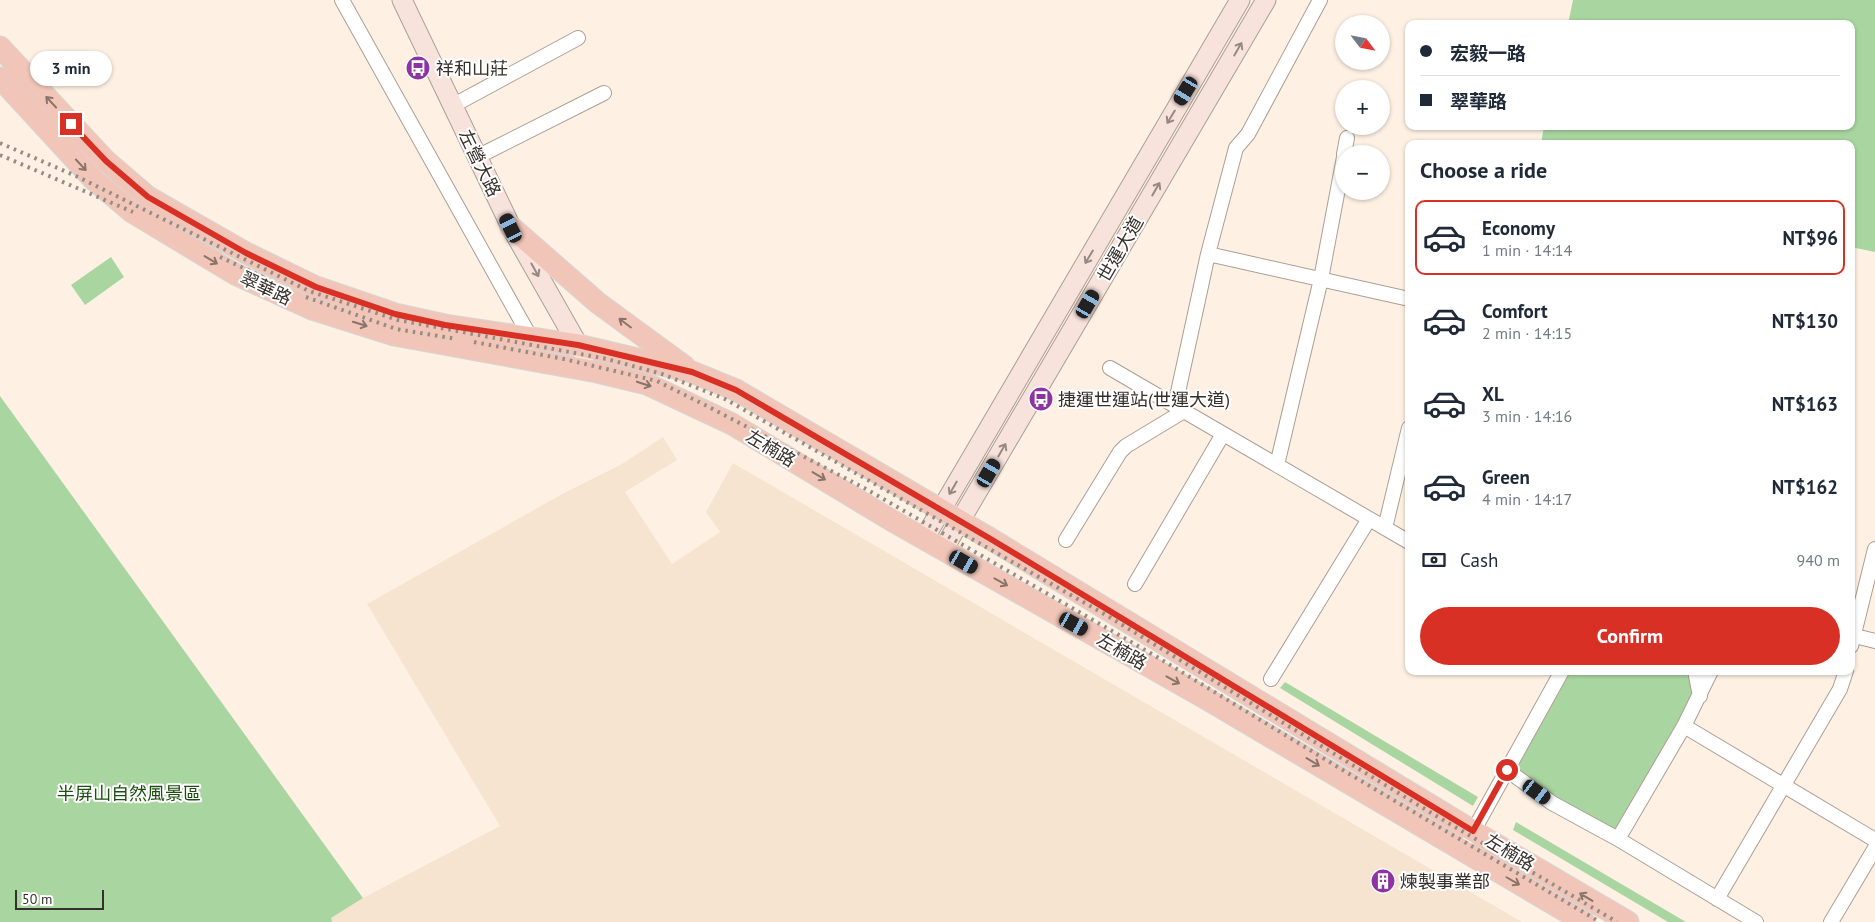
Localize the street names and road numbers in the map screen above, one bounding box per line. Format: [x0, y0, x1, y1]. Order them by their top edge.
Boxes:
street label: 左營大路 [454, 126, 506, 200]
street label: 世運大道 [1092, 212, 1148, 286]
street label: 翠華路 [237, 266, 295, 310]
street label: 左楠路 [742, 424, 800, 472]
street label: 左楠路 [1093, 628, 1151, 674]
street label: 左楠路 [1481, 828, 1539, 876]

